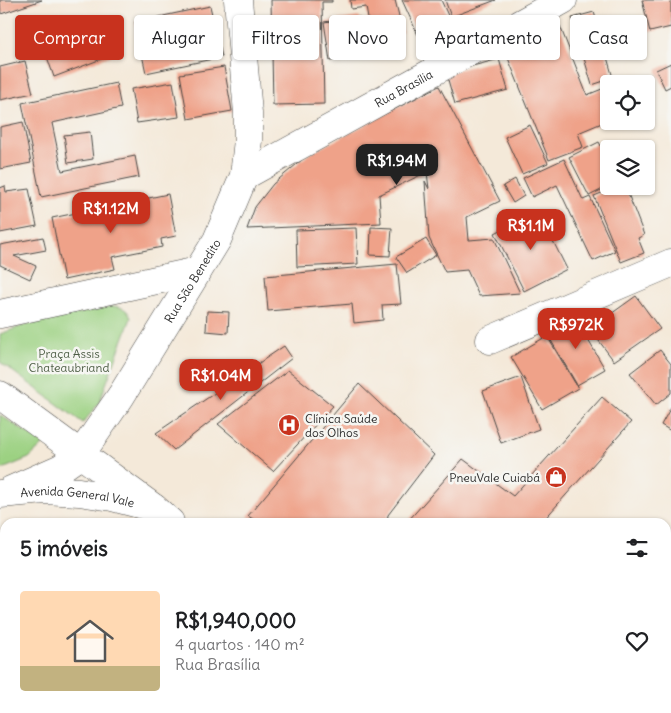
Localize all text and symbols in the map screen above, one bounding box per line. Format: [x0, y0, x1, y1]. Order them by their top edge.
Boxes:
chip: Comprar [15, 15, 124, 60]
chip: Alugar [134, 15, 223, 60]
chip: Filtros [233, 15, 319, 60]
chip: Novo [329, 15, 406, 60]
chip: Apartamento [416, 15, 560, 60]
chip: Casa [570, 15, 647, 60]
street label: Rua Brasília [372, 66, 435, 110]
map controls [600, 75, 655, 195]
button: locate [600, 75, 655, 130]
button: layers [600, 140, 655, 195]
pin: R$1.94M [351, 144, 443, 186]
text: R$1.94M [367, 150, 427, 170]
pin: R$1.12M [65, 192, 157, 234]
text: R$1.12M [83, 198, 139, 218]
pin: R$1.1M [490, 208, 572, 251]
text: R$1.1M [507, 215, 555, 235]
street label: Rua São Benedito [161, 236, 224, 325]
pin: R$972K [535, 308, 617, 350]
text: R$972K [549, 314, 603, 334]
park label: Praça Assis Chateaubriand [29, 346, 109, 375]
pin: R$1.04M [175, 358, 267, 401]
text: R$1.04M [190, 365, 252, 385]
place label: Clínica Saúde dos Olhos [305, 411, 378, 440]
hospital icon: Clínica Saúde dos Olhos [277, 413, 301, 437]
shop icon: PneuVale Cuiabá [544, 465, 568, 489]
place label: PneuVale Cuiabá [449, 470, 540, 485]
street label: Avenida General Vale [20, 482, 136, 510]
icon: filters [623, 534, 651, 562]
text: 5 imóveis [20, 535, 108, 562]
text: R$1,940,000 [175, 607, 296, 634]
icon: home [60, 611, 120, 671]
icon: heart [623, 627, 651, 655]
text: 4 quartos · 140 m² [175, 634, 305, 654]
text: Rua Brasília [175, 654, 260, 674]

